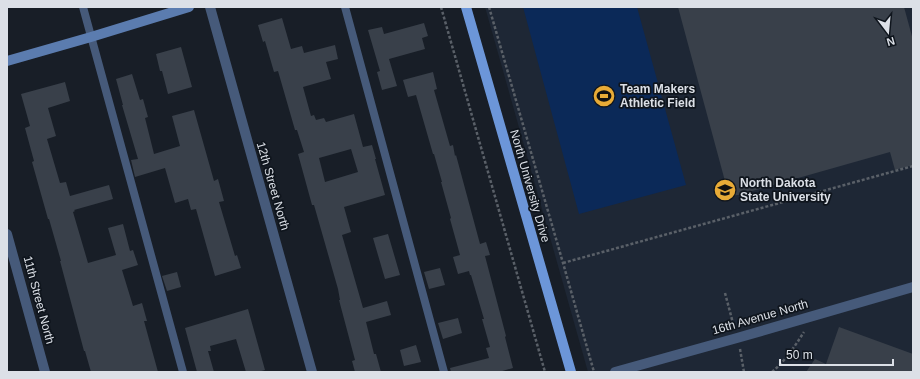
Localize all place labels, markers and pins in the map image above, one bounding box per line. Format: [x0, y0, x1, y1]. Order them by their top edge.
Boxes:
place label: Team Makers Athletic Field [620, 82, 695, 110]
sports icon: Team Makers Athletic Field [591, 83, 617, 109]
place label: North Dakota State University [740, 176, 831, 204]
school or university icon: North Dakota State University [712, 177, 738, 203]

